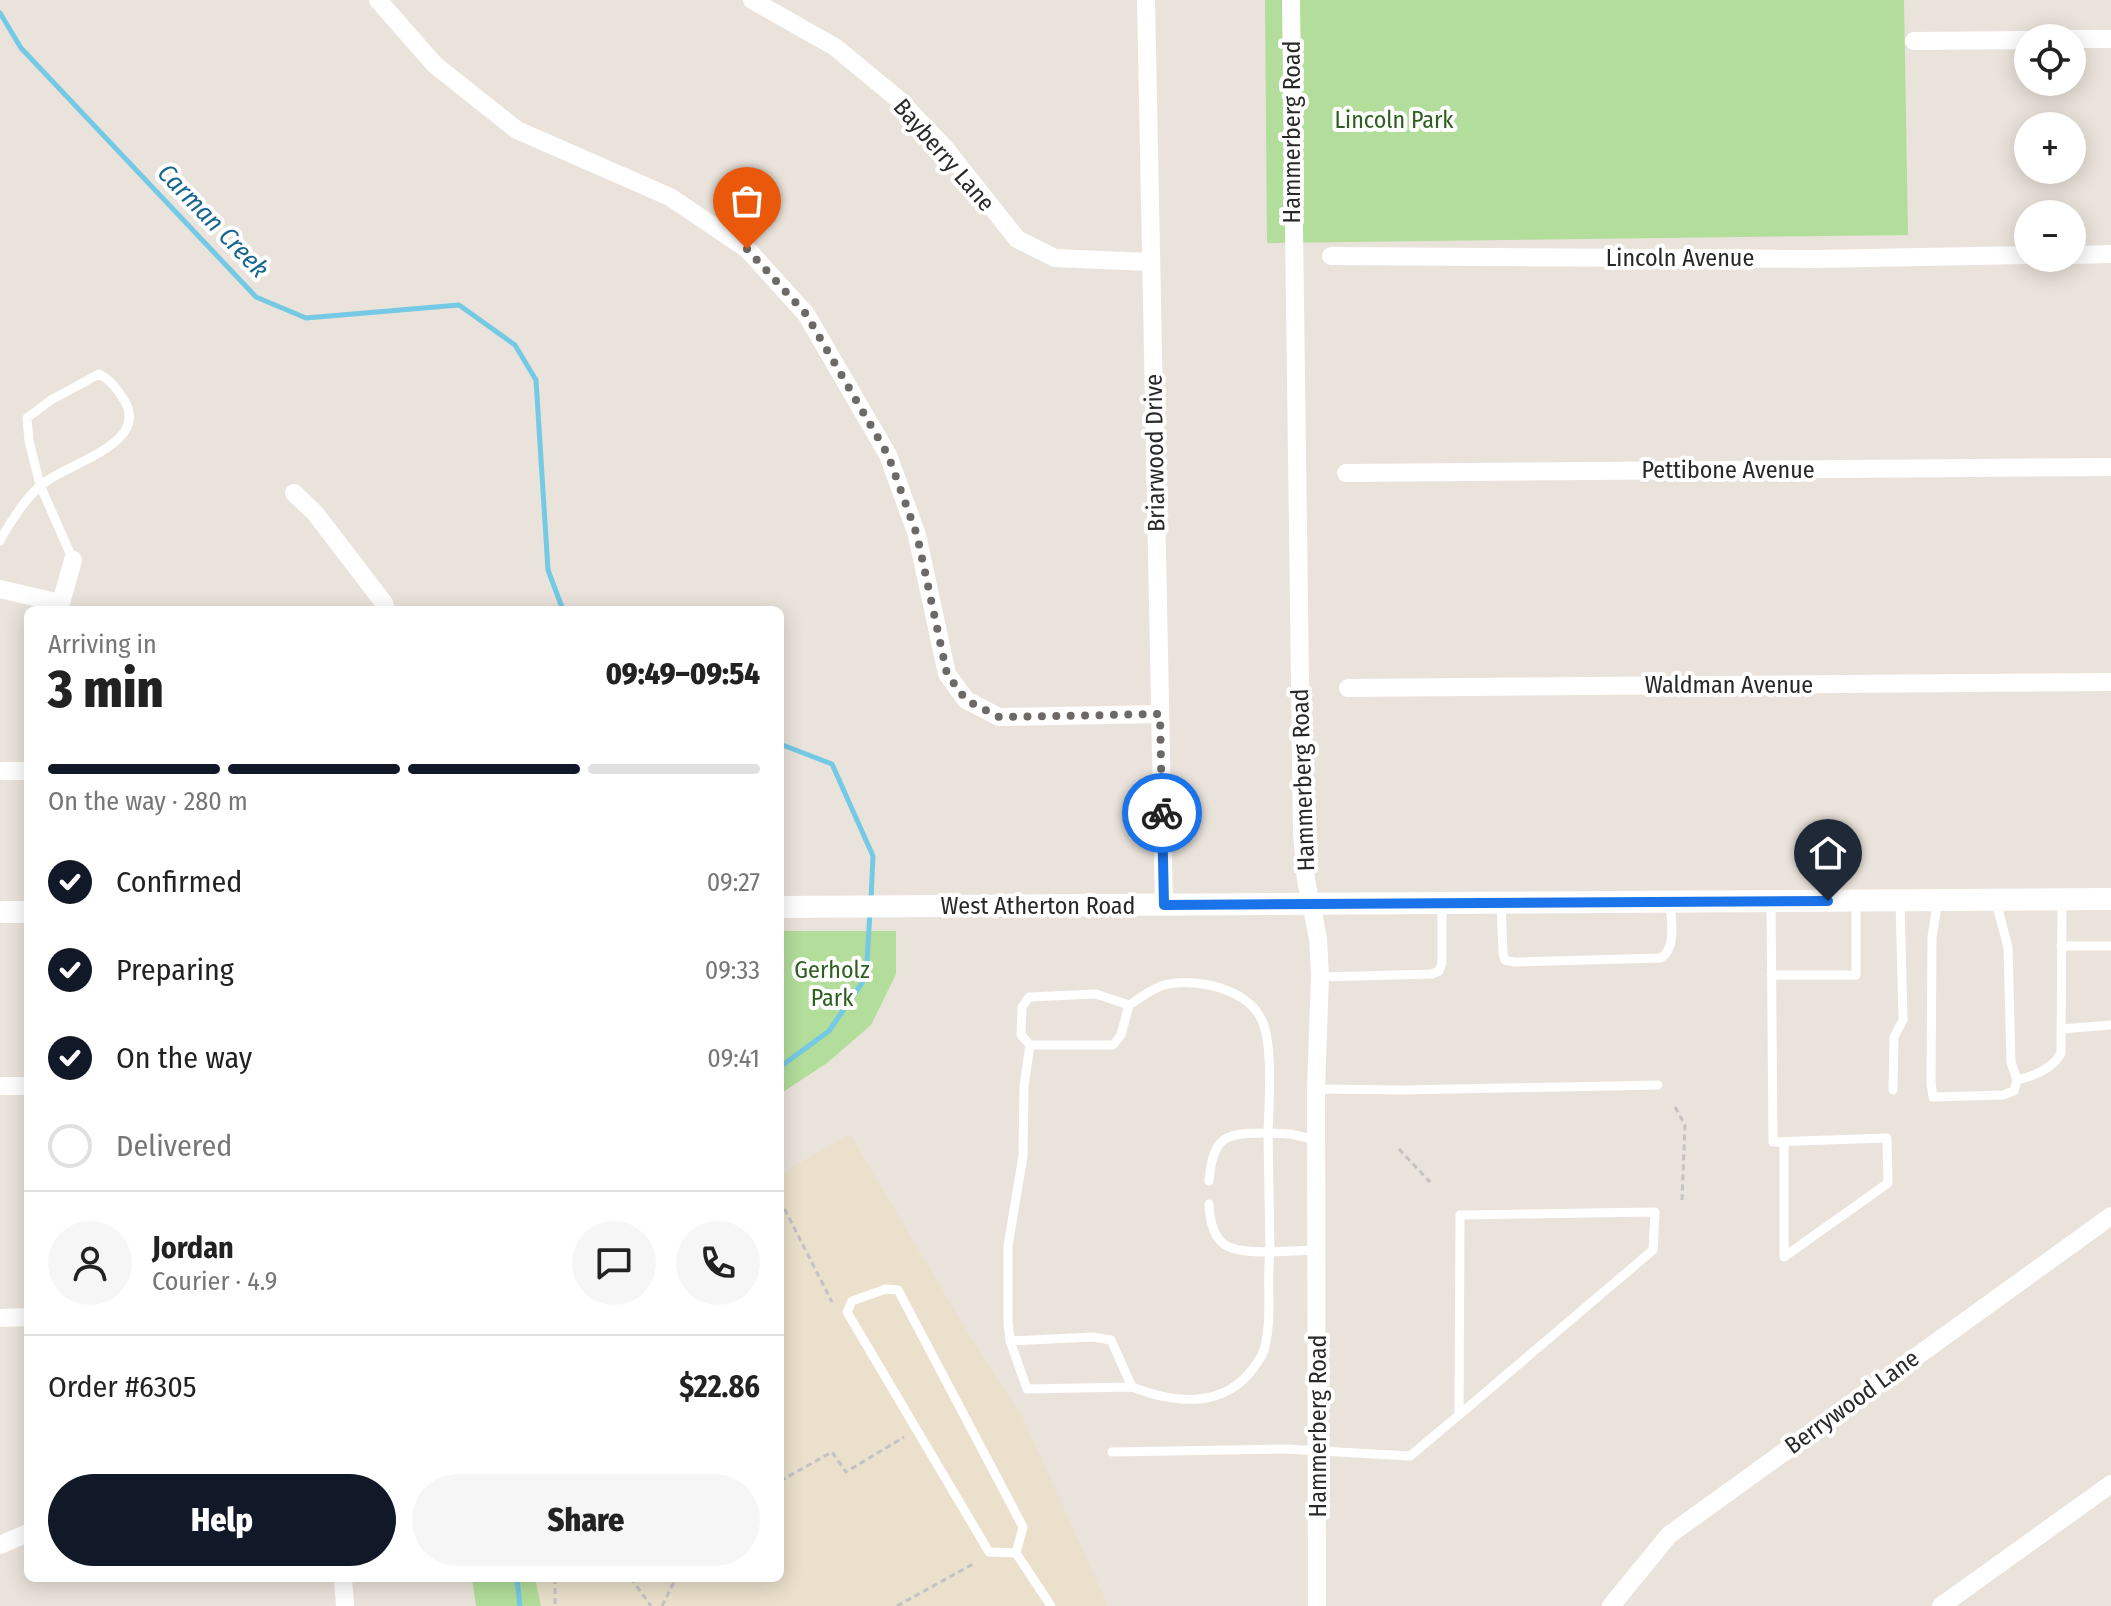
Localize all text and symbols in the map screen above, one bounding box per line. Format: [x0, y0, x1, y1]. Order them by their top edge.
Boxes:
map controls [2014, 24, 2086, 272]
button: locate [2014, 24, 2086, 96]
street label: Hammerberg Road [1278, 41, 1306, 223]
street label: Bayberry Lane [888, 93, 1000, 217]
park label: Lincoln Park [1334, 106, 1454, 134]
button: + [2014, 112, 2086, 184]
water label: Carman Creek [151, 158, 275, 285]
pin [713, 167, 781, 249]
icon: bag [725, 179, 769, 223]
button: − [2014, 200, 2086, 272]
street label: Lincoln Avenue [1606, 244, 1754, 272]
street label: Briarwood Drive [1140, 374, 1170, 532]
street label: Pettibone Avenue [1641, 456, 1815, 484]
text: Arriving in [48, 629, 157, 660]
text: 09:49–09:54 [605, 656, 760, 692]
text: 3 min [48, 658, 164, 721]
street label: Waldman Avenue [1645, 671, 1813, 699]
street label: Hammerberg Road [1286, 688, 1320, 872]
courier [1122, 773, 1202, 853]
text: On the way · 280 m [48, 786, 248, 817]
icon: bike [1140, 791, 1184, 835]
pin [1794, 819, 1862, 901]
icon: home [1806, 831, 1850, 875]
icon: check [48, 860, 92, 904]
text: Confirmed [116, 864, 242, 900]
text: 09:27 [707, 867, 760, 898]
street label: West Atherton Road [941, 892, 1135, 920]
icon: check [48, 948, 92, 992]
text: Preparing [116, 952, 234, 988]
text: 09:33 [705, 955, 760, 986]
park label: Gerholz Park [794, 956, 870, 1012]
icon: check [48, 1036, 92, 1080]
text: On the way [116, 1040, 252, 1076]
text: 09:41 [707, 1043, 760, 1074]
text: Delivered [116, 1128, 232, 1164]
button: person [48, 1221, 132, 1305]
button: chat [572, 1221, 656, 1305]
button: phone [676, 1221, 760, 1305]
text: Jordan [152, 1230, 234, 1266]
text: Courier · 4.9 [152, 1266, 277, 1297]
street label: Hammerberg Road [1304, 1335, 1332, 1517]
street label: Berrywood Lane [1780, 1344, 1924, 1460]
text: Order #6305 [48, 1369, 197, 1405]
text: $22.86 [679, 1369, 760, 1405]
button: Help [48, 1474, 396, 1566]
button: Share [412, 1474, 760, 1566]

